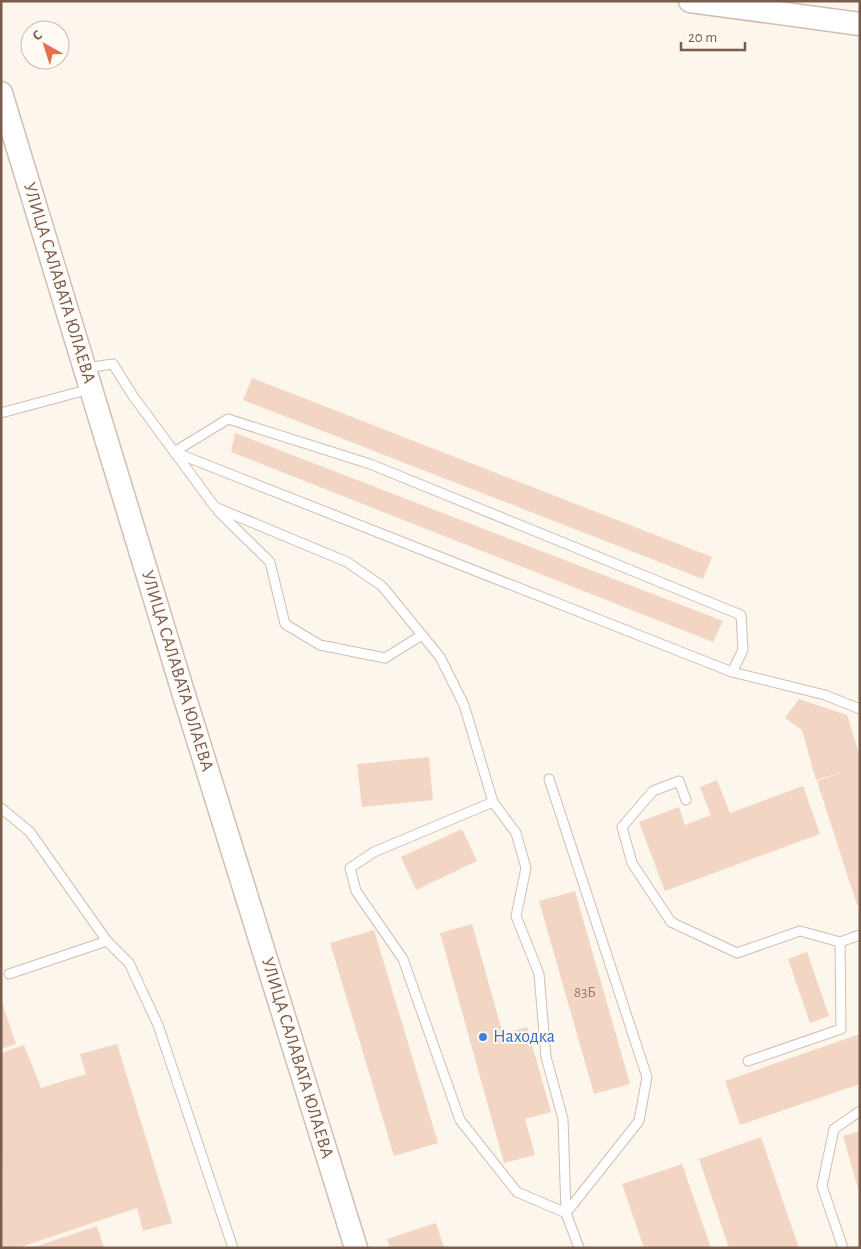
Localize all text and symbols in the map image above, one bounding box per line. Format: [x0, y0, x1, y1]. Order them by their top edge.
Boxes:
north arrow [20, 20, 70, 70]
scale bar [681, 20, 745, 52]
text: С [30, 28, 45, 44]
text: 20 m [688, 30, 717, 45]
street label: УЛИЦА САЛАВАТА ЮЛАЕВА [20, 181, 98, 386]
street label: УЛИЦА САЛАВАТА ЮЛАЕВА [138, 569, 216, 774]
street label: УЛИЦА САЛАВАТА ЮЛАЕВА [258, 956, 336, 1161]
house number: 83Б [574, 985, 596, 1000]
place label: Находка [493, 1028, 555, 1046]
marker: Находка [477, 1031, 489, 1043]

